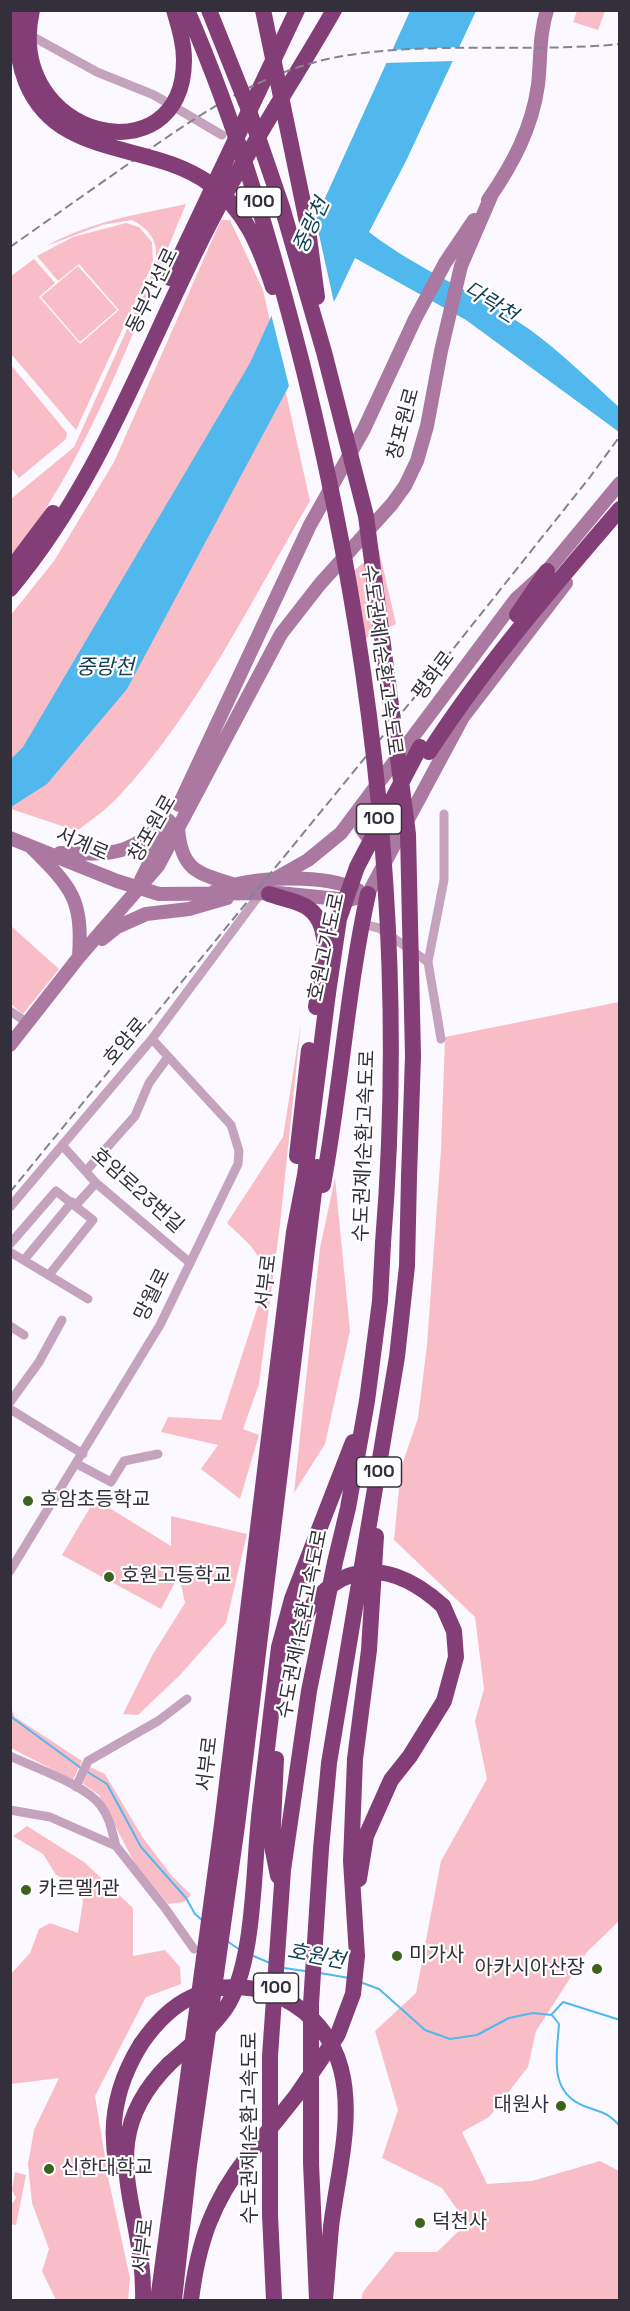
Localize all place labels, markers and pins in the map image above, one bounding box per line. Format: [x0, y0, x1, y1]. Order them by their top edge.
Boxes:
place label: 호암초등학교 [40, 1489, 150, 1513]
marker: 호암초등학교 [21, 1494, 35, 1508]
place label: 호원고등학교 [121, 1565, 231, 1589]
marker: 호원고등학교 [102, 1570, 116, 1584]
place label: 카르멜1관 [38, 1878, 120, 1902]
marker: 카르멜1관 [19, 1883, 33, 1897]
place label: 미가사 [409, 1944, 464, 1968]
marker: 미가사 [390, 1949, 404, 1963]
place label: 아카시아산장 [475, 1957, 585, 1981]
marker: 아카시아산장 [590, 1962, 604, 1976]
place label: 대원사 [494, 2094, 549, 2118]
marker: 대원사 [554, 2099, 568, 2113]
place label: 신한대학교 [61, 2157, 153, 2181]
marker: 신한대학교 [42, 2162, 56, 2176]
place label: 덕천사 [432, 2211, 487, 2235]
marker: 덕천사 [413, 2216, 427, 2230]

